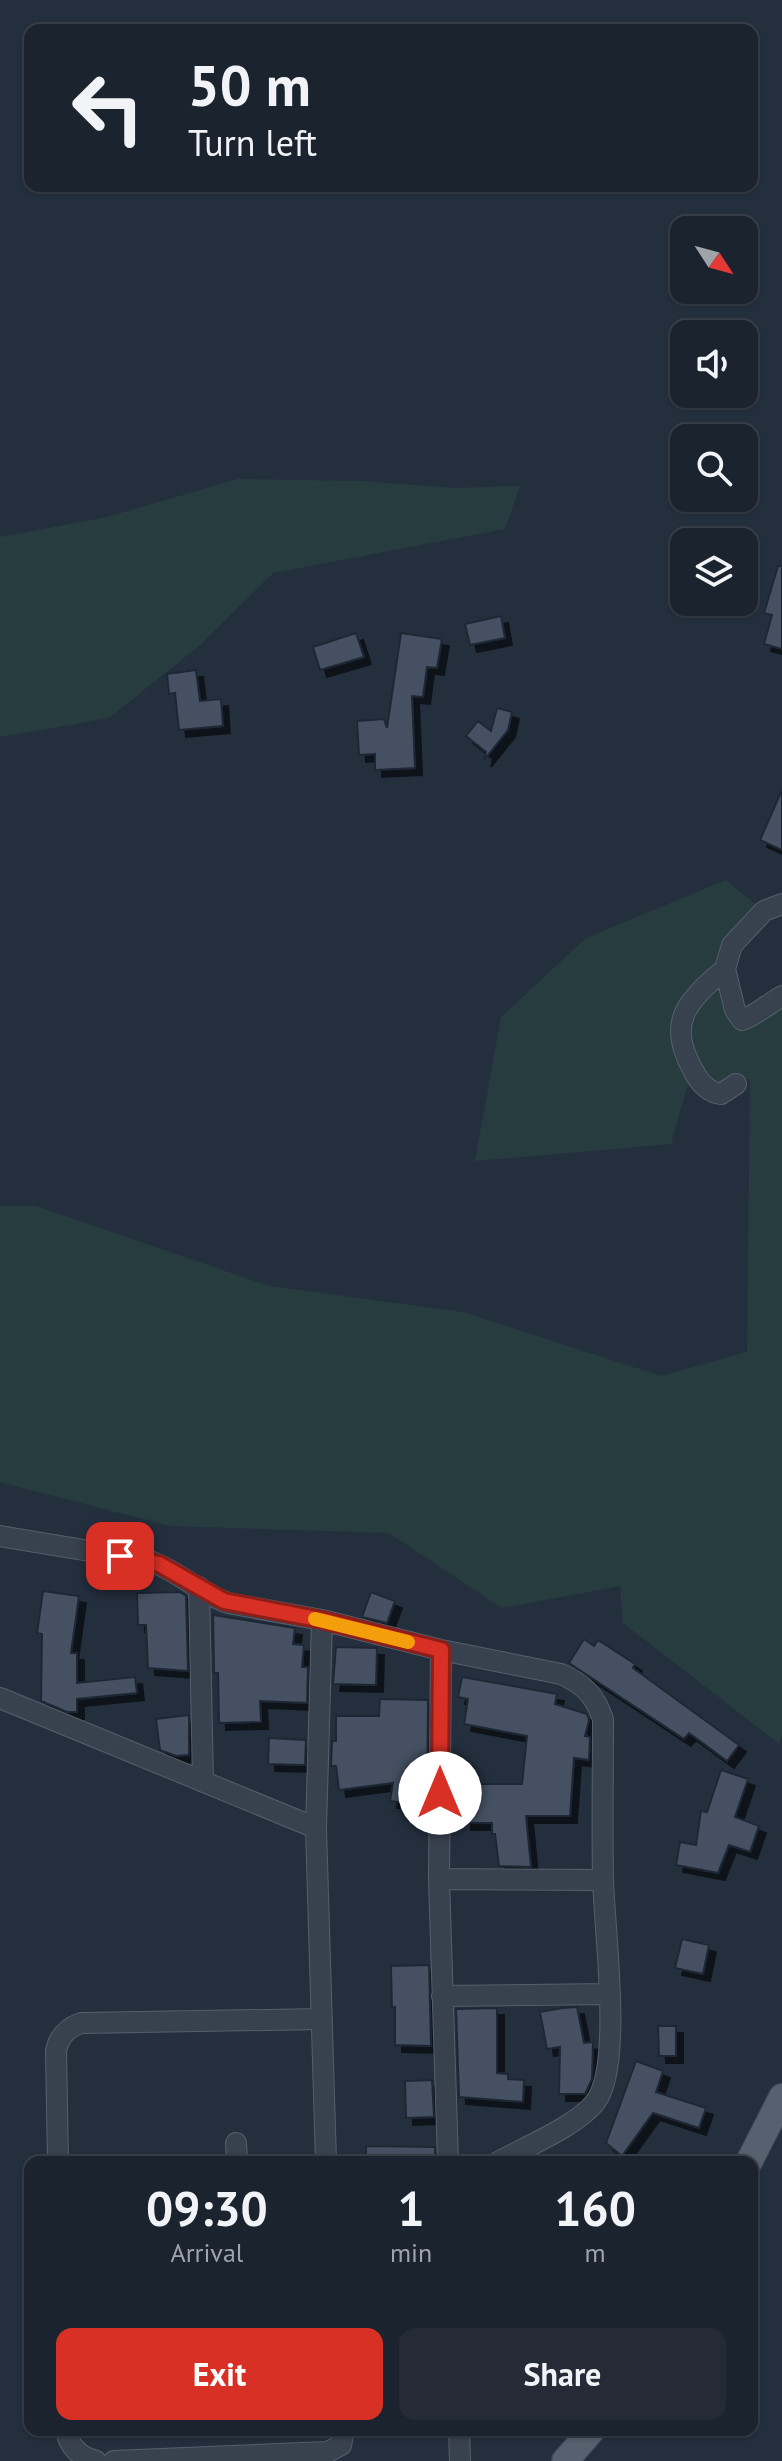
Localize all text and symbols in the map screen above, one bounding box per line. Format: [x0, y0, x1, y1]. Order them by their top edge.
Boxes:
text: 50 m [188, 49, 311, 121]
icon: left [56, 56, 160, 160]
text: Turn left [188, 119, 317, 166]
north arrow [670, 216, 758, 304]
map controls [670, 216, 758, 616]
button: sound [670, 320, 758, 408]
button: search [670, 424, 758, 512]
button: layers [670, 528, 758, 616]
pin [86, 1522, 154, 1590]
icon: arrive [98, 1534, 142, 1578]
position arrow [398, 1751, 482, 1835]
text: 09:30 [146, 2177, 268, 2239]
text: 1 [397, 2177, 425, 2239]
text: 160 [554, 2177, 636, 2239]
text: Arrival [171, 2236, 243, 2269]
text: min [390, 2236, 432, 2269]
text: m [585, 2236, 606, 2269]
button: Exit [56, 2328, 383, 2420]
button: Share [399, 2328, 726, 2420]

